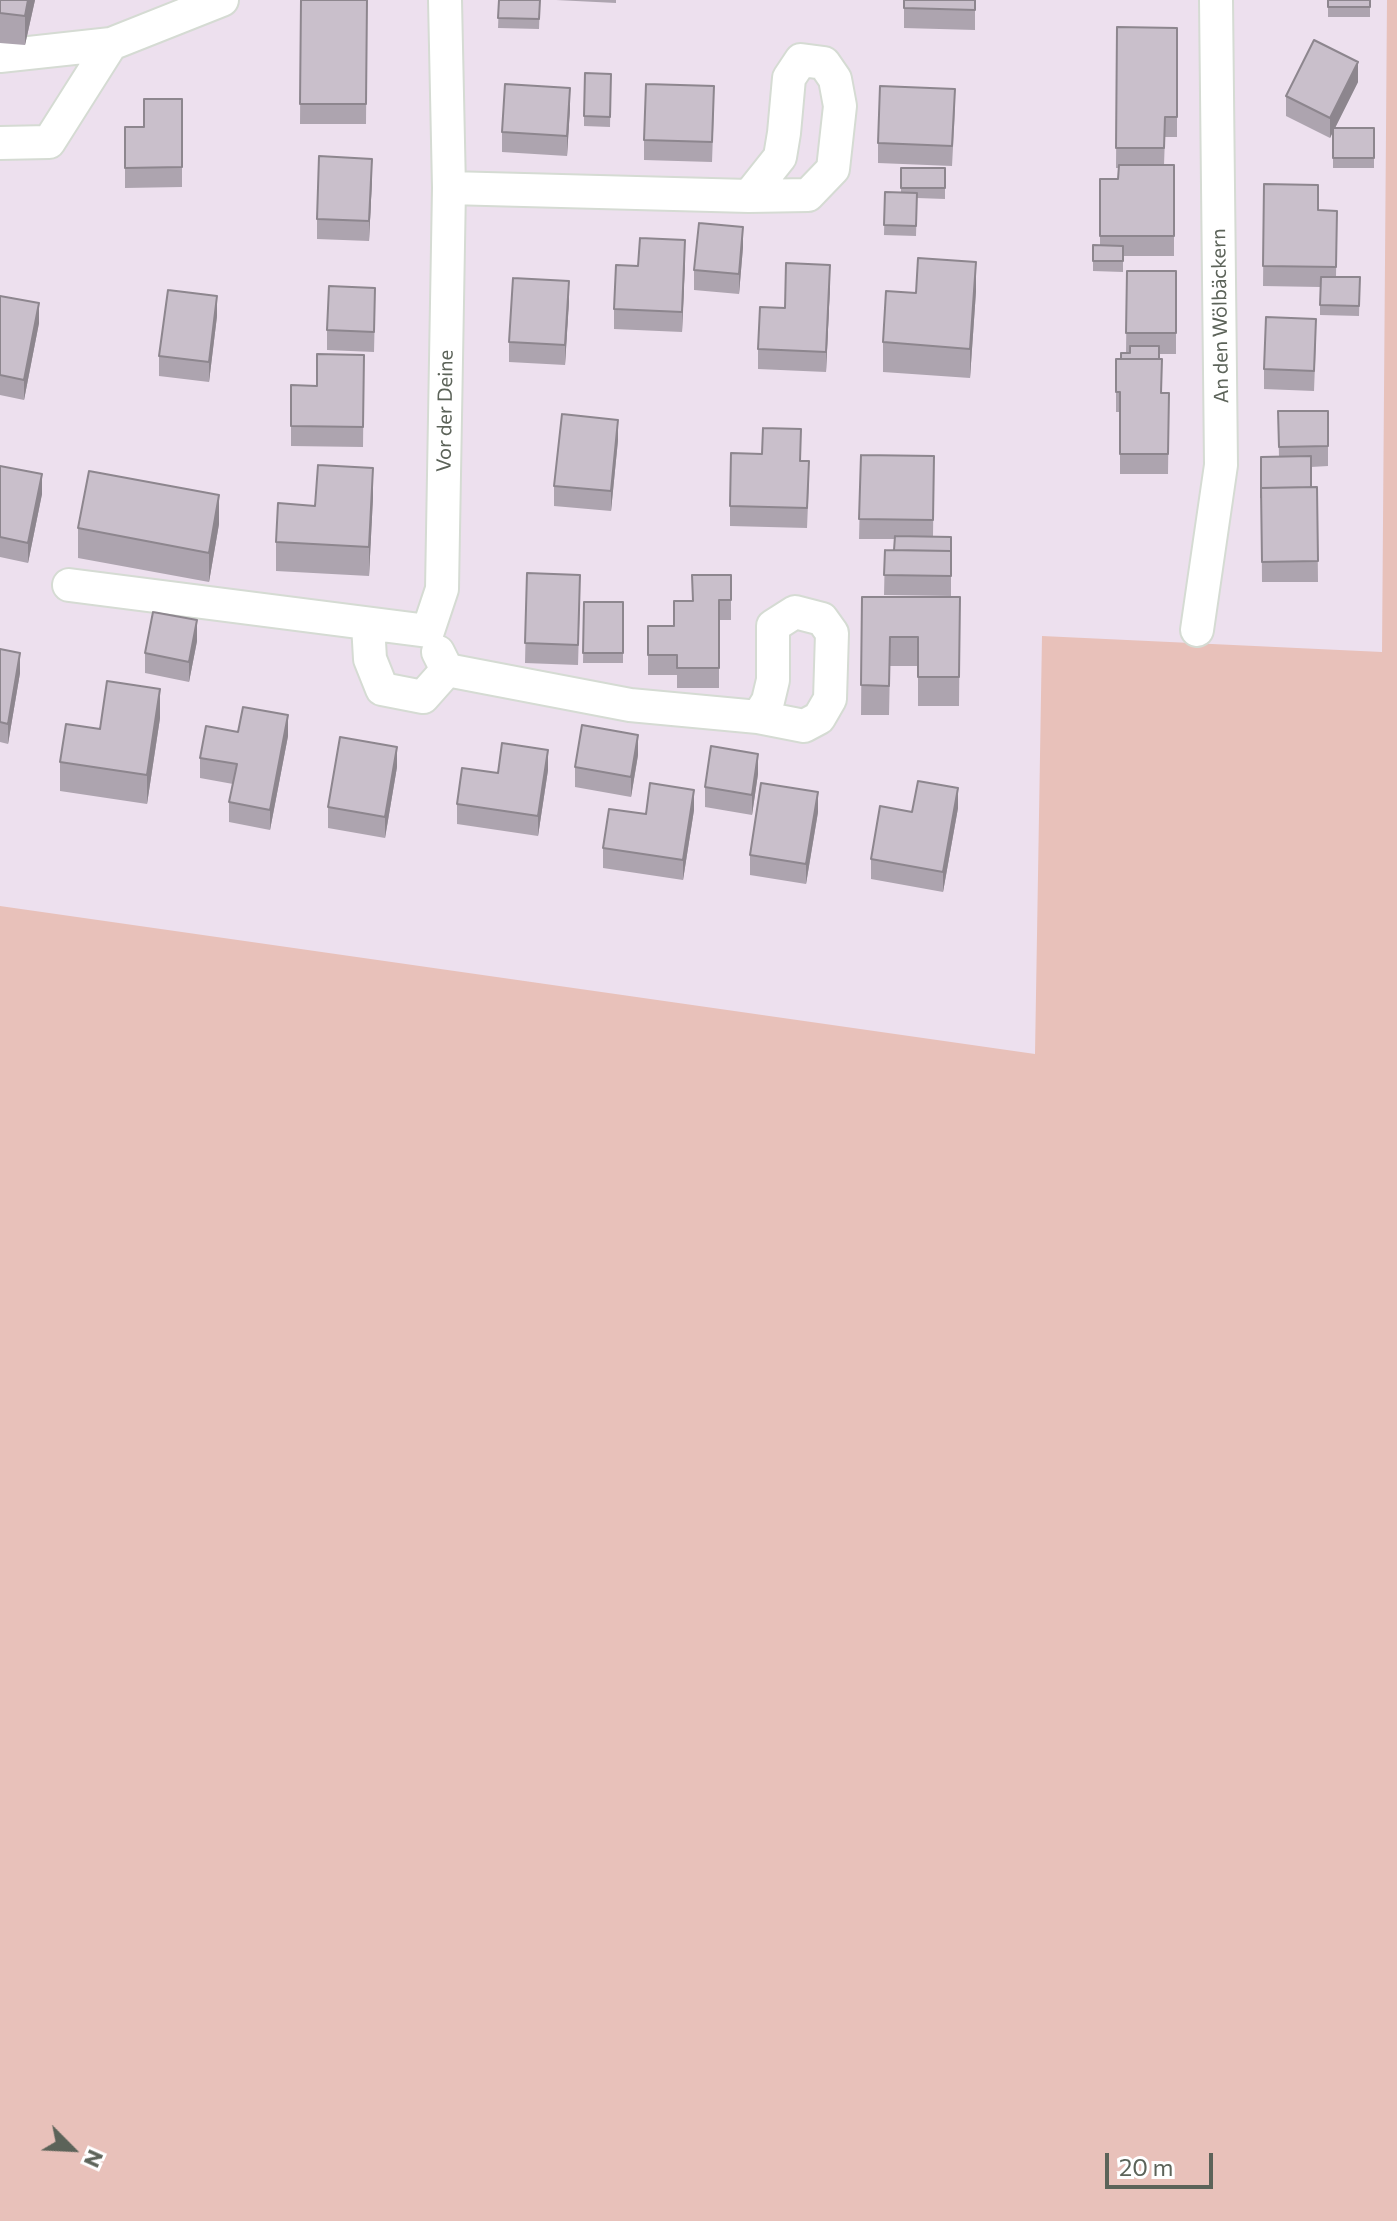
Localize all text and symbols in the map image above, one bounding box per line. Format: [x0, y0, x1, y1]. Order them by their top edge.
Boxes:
street label: An den Wölbäckern [1206, 228, 1234, 404]
street label: Vor der Deine [432, 350, 458, 472]
north arrow [32, 2109, 112, 2189]
scale bar [1109, 2137, 1217, 2187]
text: N [79, 2146, 110, 2172]
text: 20 m [1119, 2152, 1173, 2181]

